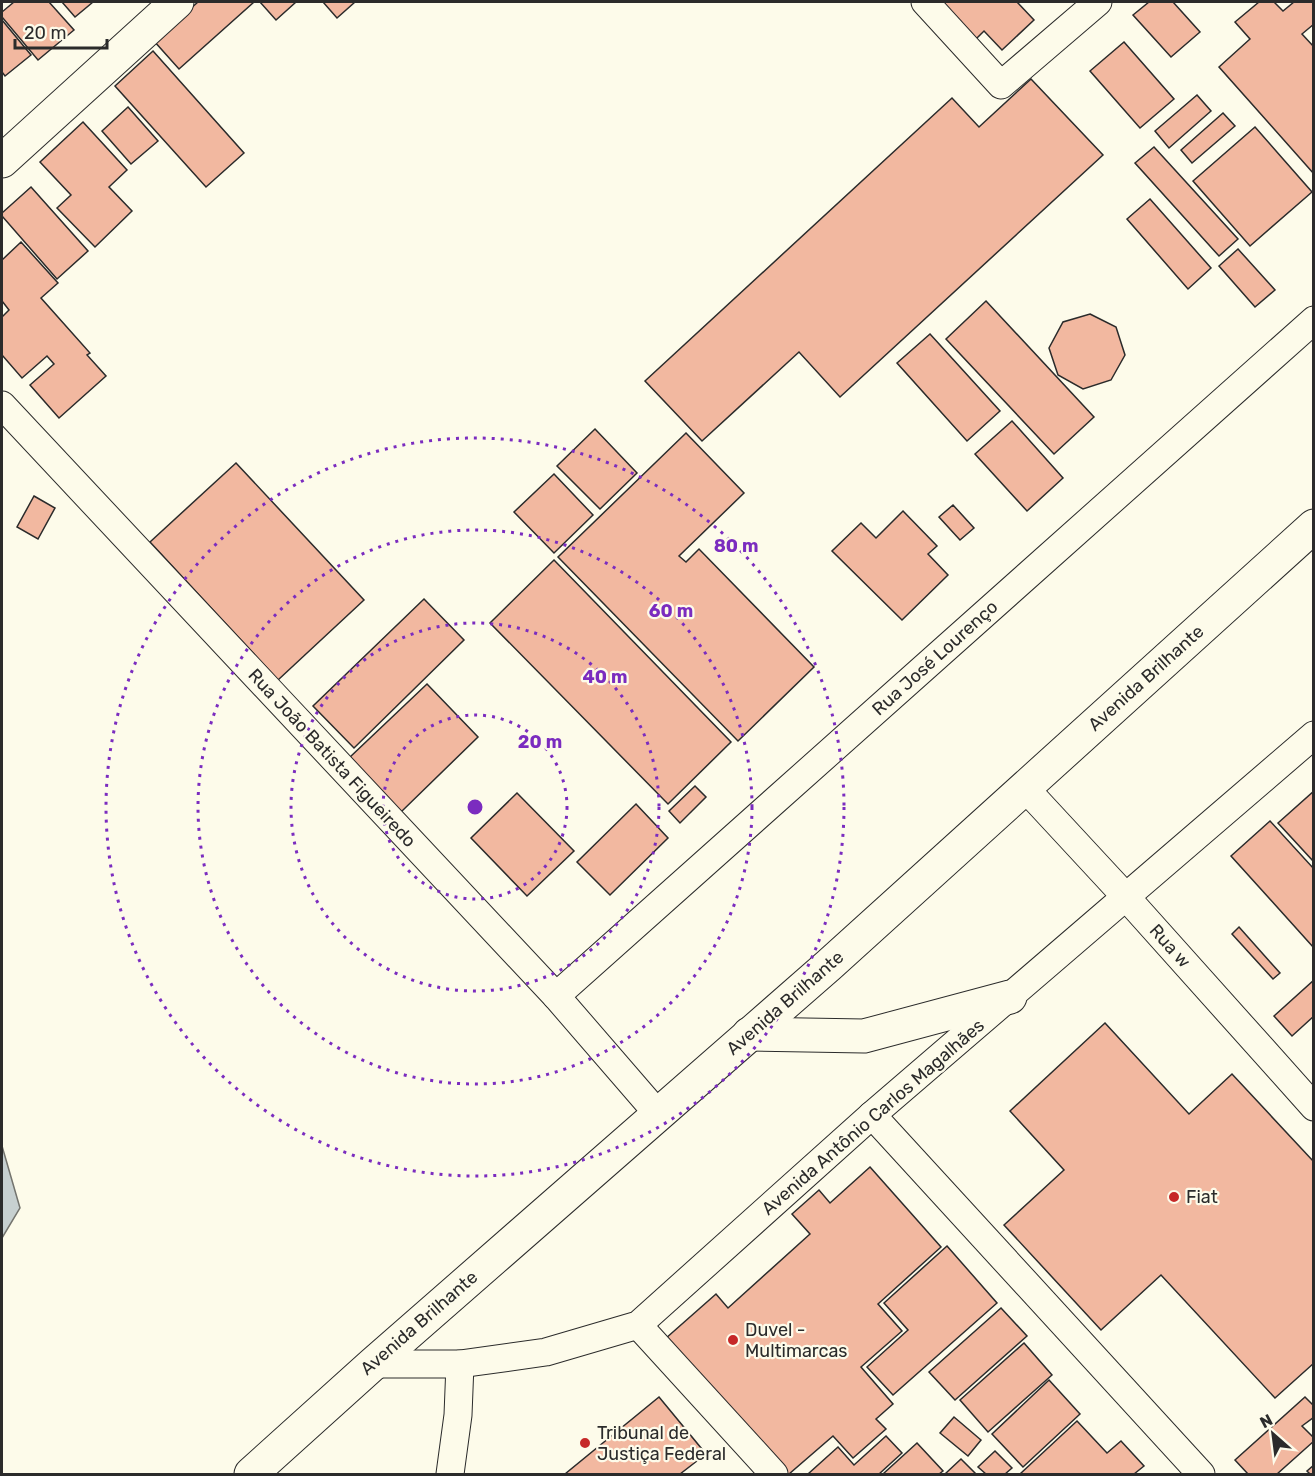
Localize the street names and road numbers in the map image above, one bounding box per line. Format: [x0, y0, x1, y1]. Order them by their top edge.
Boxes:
street label: Rua José Lourenço [868, 596, 1002, 720]
street label: Avenida Brilhante [1084, 620, 1208, 736]
street label: Rua João Batista Figueiredo [244, 664, 420, 852]
street label: Rua w [1145, 920, 1195, 972]
street label: Avenida Brilhante [722, 946, 848, 1060]
street label: Avenida Antônio Carlos Magalhães [757, 1014, 989, 1220]
street label: Avenida Brilhante [356, 1266, 482, 1380]

